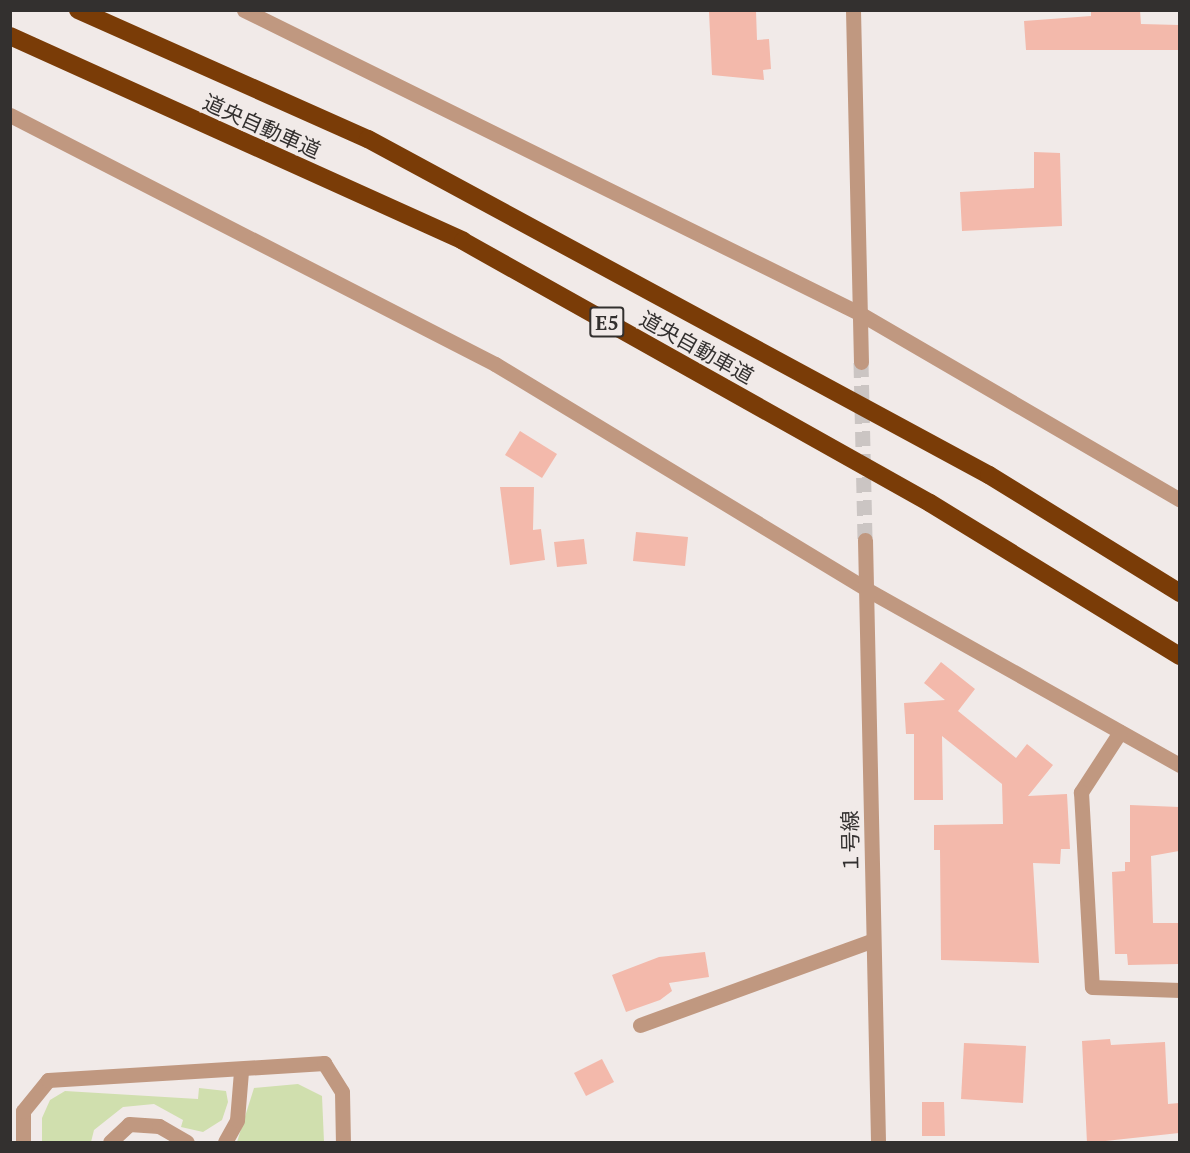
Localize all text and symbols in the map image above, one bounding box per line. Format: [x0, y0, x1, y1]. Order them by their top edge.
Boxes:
street label: 道央自動車道 [199, 89, 325, 163]
road number: E5 [589, 305, 625, 339]
street label: 道央自動車道 [636, 305, 758, 389]
street label: １号線 [837, 810, 863, 874]

